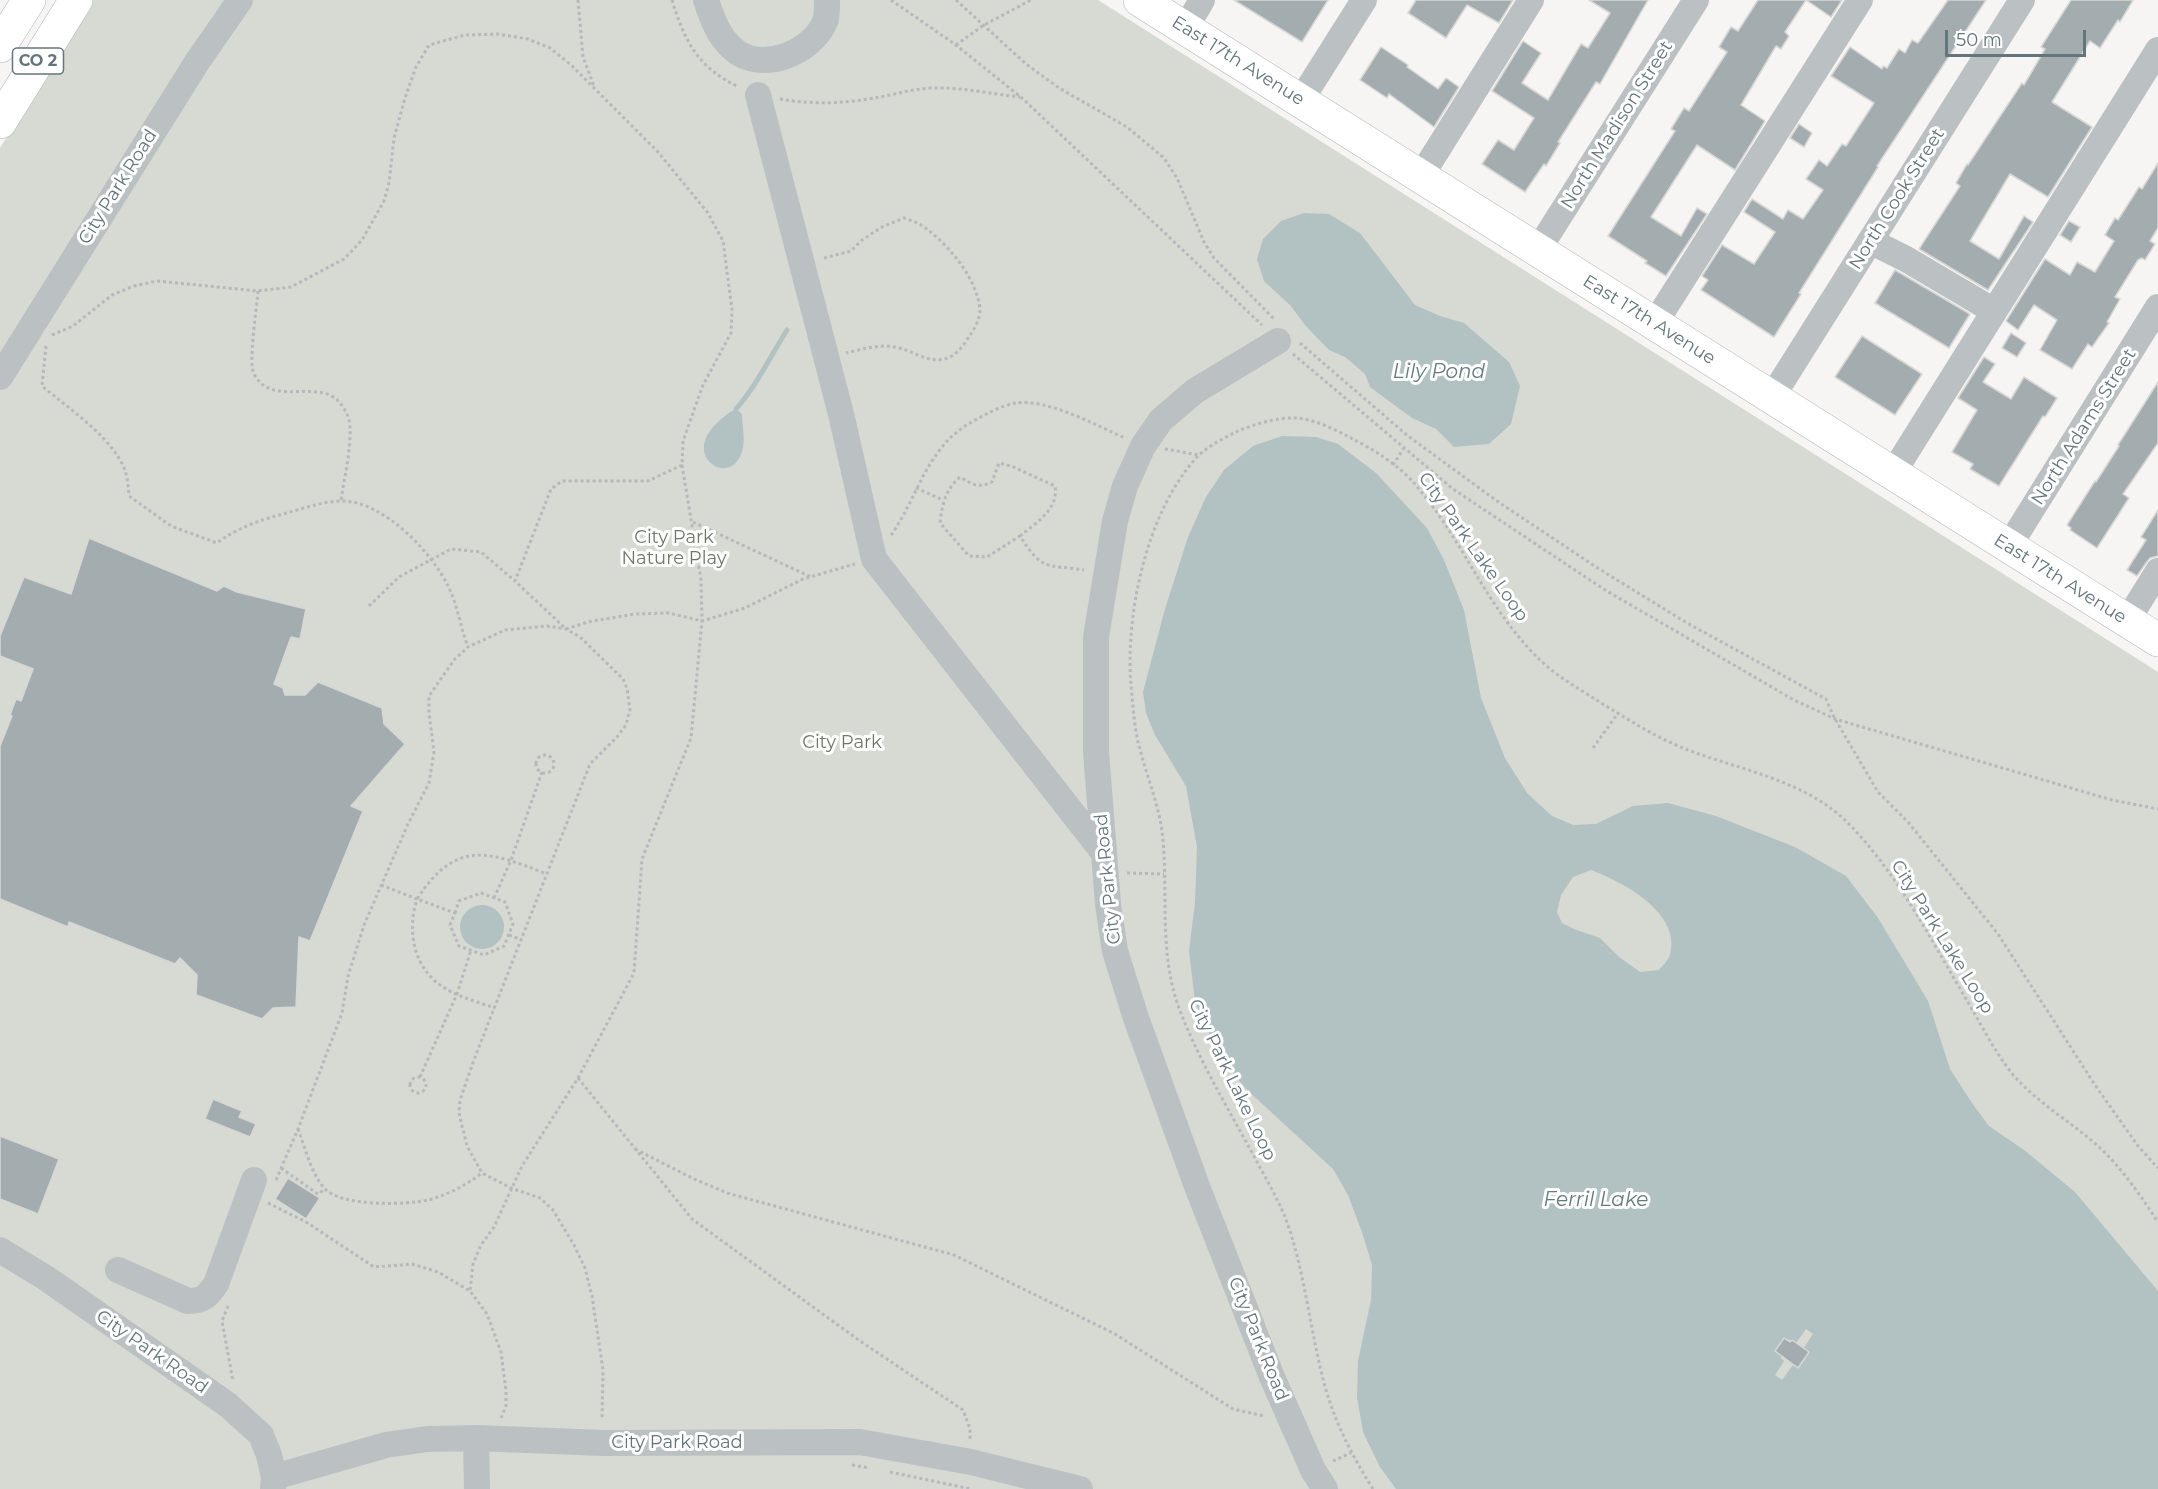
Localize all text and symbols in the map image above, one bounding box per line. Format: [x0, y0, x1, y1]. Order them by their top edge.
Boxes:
street label: East 17th Avenue [1168, 11, 1308, 111]
scale bar [1948, 18, 2089, 56]
text: 50 m [1956, 29, 2002, 51]
street label: North Madison Street [1556, 37, 1678, 213]
road number: CO 2 [12, 48, 63, 74]
street label: North Cook Street [1845, 124, 1949, 274]
street label: City Park Road [74, 126, 162, 248]
street label: East 17th Avenue [1579, 270, 1719, 370]
street label: North Adams Street [2027, 345, 2141, 509]
water label: Lily Pond [1393, 360, 1485, 384]
street label: City Park Lake Loop [1413, 468, 1533, 626]
park label: City Park Nature Play [621, 527, 727, 570]
street label: East 17th Avenue [1990, 529, 2130, 629]
park label: City Park [802, 732, 882, 754]
street label: City Park Road [1090, 812, 1126, 946]
street label: City Park Lake Loop [1886, 856, 1998, 1018]
street label: City Park Lake Loop [1184, 996, 1280, 1164]
water label: Ferril Lake [1544, 1188, 1648, 1212]
street label: City Park Road [1223, 1274, 1293, 1404]
street label: City Park Road [92, 1305, 212, 1399]
street label: City Park Road [611, 1432, 743, 1454]

